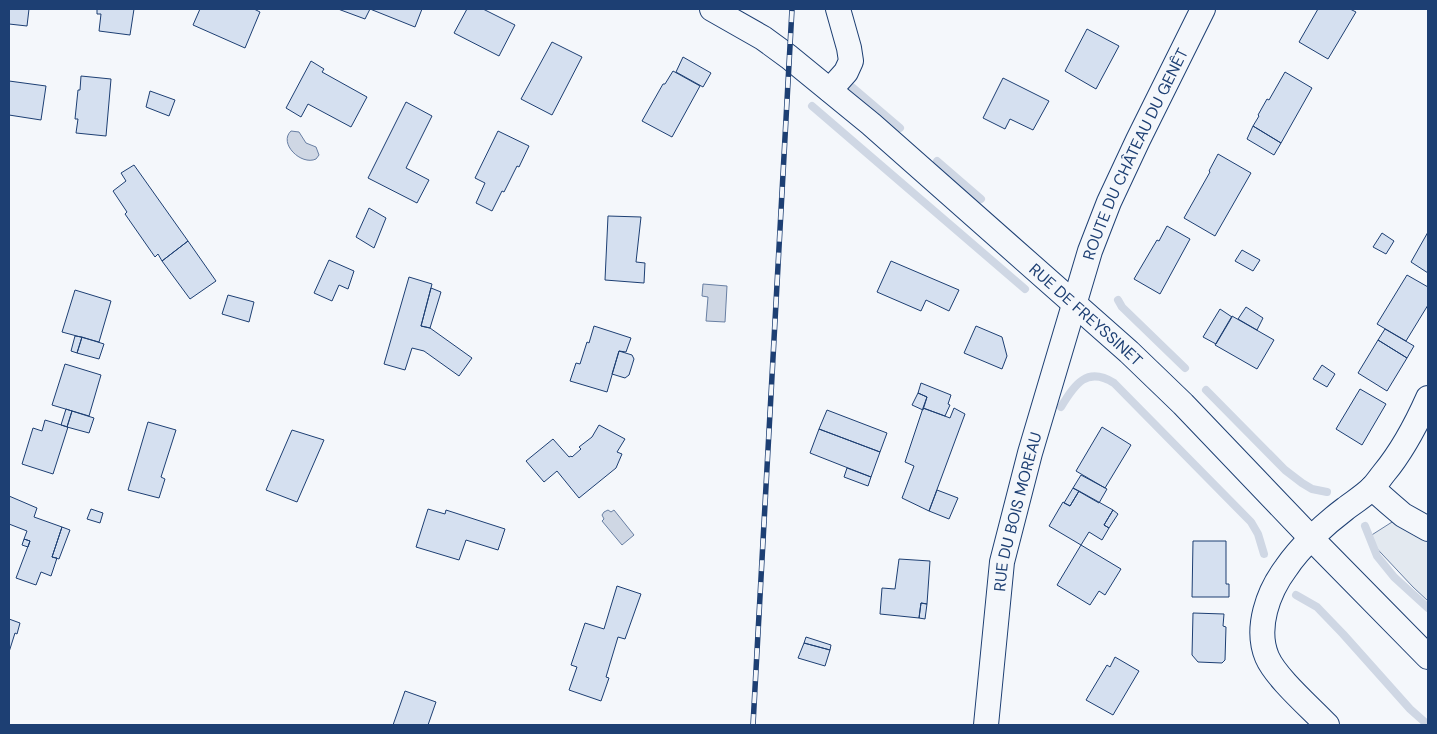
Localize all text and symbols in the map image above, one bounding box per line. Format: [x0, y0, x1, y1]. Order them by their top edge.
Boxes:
street label: ROUTE DU CHÂTEAU DU GENÊT [1077, 44, 1193, 262]
street label: RUE DE FREYSSINET [1025, 258, 1147, 370]
street label: RUE DU BOIS MOREAU [989, 429, 1046, 592]

